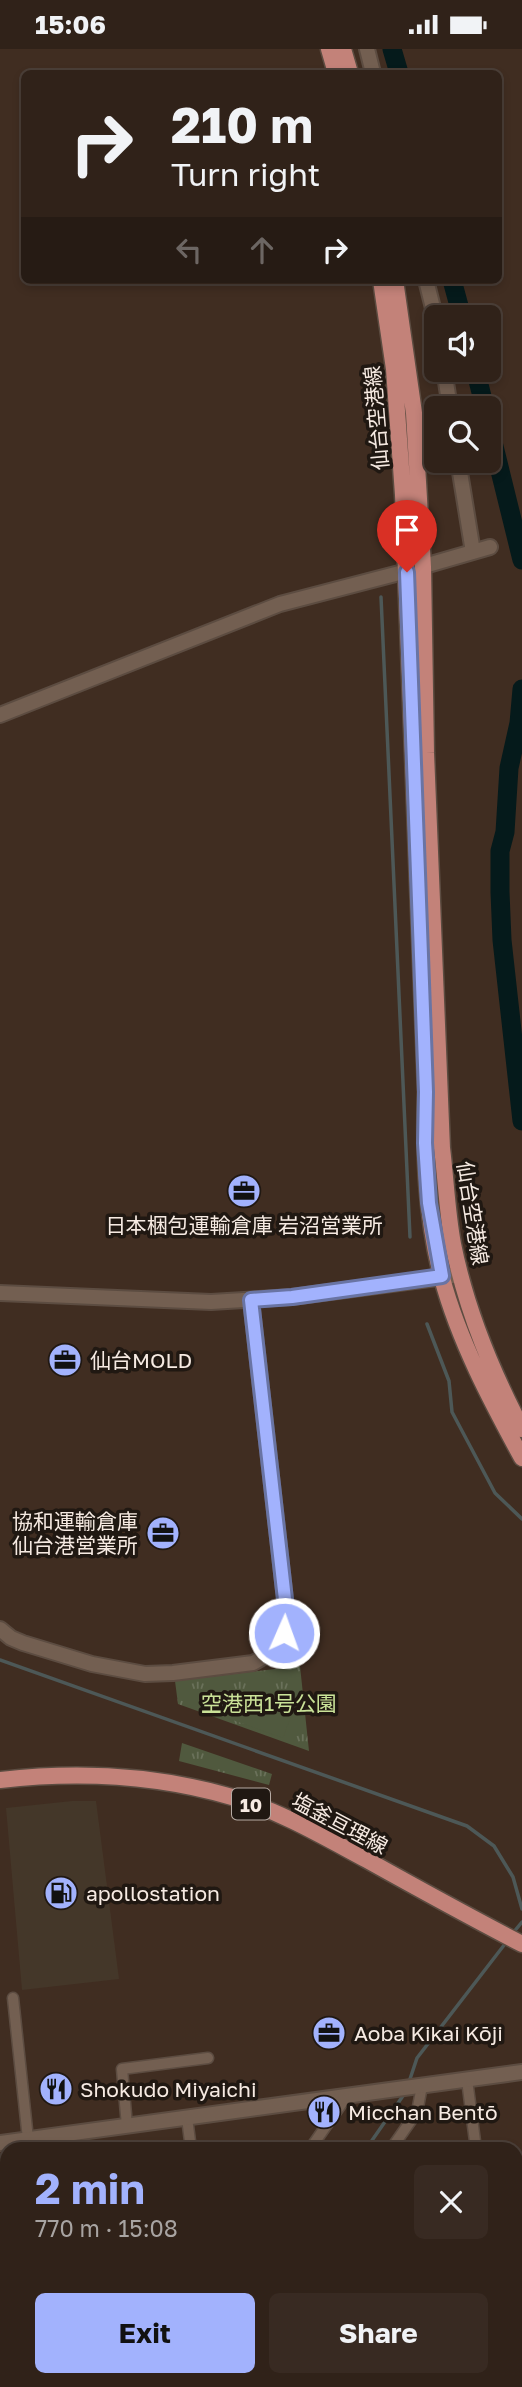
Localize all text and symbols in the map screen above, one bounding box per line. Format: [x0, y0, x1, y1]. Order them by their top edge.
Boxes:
text: 15:06 [35, 9, 106, 40]
text: 210 m [171, 95, 313, 154]
icon: right [56, 98, 147, 189]
text: Turn right [171, 155, 320, 193]
icon: left [170, 231, 208, 269]
icon: ahead [243, 231, 281, 269]
icon: right [316, 231, 354, 269]
map controls [424, 305, 501, 473]
button: sound [424, 305, 501, 382]
street label: 仙台空港線 [358, 365, 394, 471]
button: search [424, 396, 501, 473]
pin [377, 500, 437, 572]
icon: arrive [388, 511, 426, 549]
street label: 仙台空港線 [452, 1159, 494, 1267]
office icon: 日本梱包運輸倉庫 岩沼営業所 [225, 1172, 263, 1210]
place label: 日本梱包運輸倉庫 岩沼営業所 [105, 1212, 383, 1238]
office icon: 仙台MOLD [46, 1341, 84, 1379]
place label: 仙台MOLD [90, 1347, 192, 1373]
place label: 協和運輸倉庫 仙台港営業所 [12, 1508, 138, 1558]
office icon: 協和運輸倉庫 仙台港営業所 [144, 1514, 182, 1552]
position arrow [247, 1596, 321, 1670]
park label: 空港西1号公園 [201, 1690, 337, 1716]
street label: 塩釜亘理線 [288, 1787, 392, 1859]
road number: 10 [232, 1789, 270, 1819]
fuel station icon: apollostation [42, 1874, 80, 1912]
place label: apollostation [86, 1880, 220, 1906]
office icon: Aoba Kikai Kōji [310, 2014, 348, 2052]
place label: Aoba Kikai Kōji [354, 2020, 503, 2046]
restaurant icon: Shokudo Miyaichi [37, 2070, 75, 2108]
place label: Shokudo Miyaichi [80, 2076, 257, 2102]
restaurant icon: Micchan Bentō [305, 2093, 343, 2131]
place label: Micchan Bentō [348, 2099, 497, 2125]
text: 2 min [35, 2163, 145, 2213]
button: close [414, 2165, 488, 2239]
text: 770 m · 15:08 [35, 2214, 178, 2242]
button: Exit [35, 2293, 255, 2373]
button: Share [269, 2293, 488, 2373]

